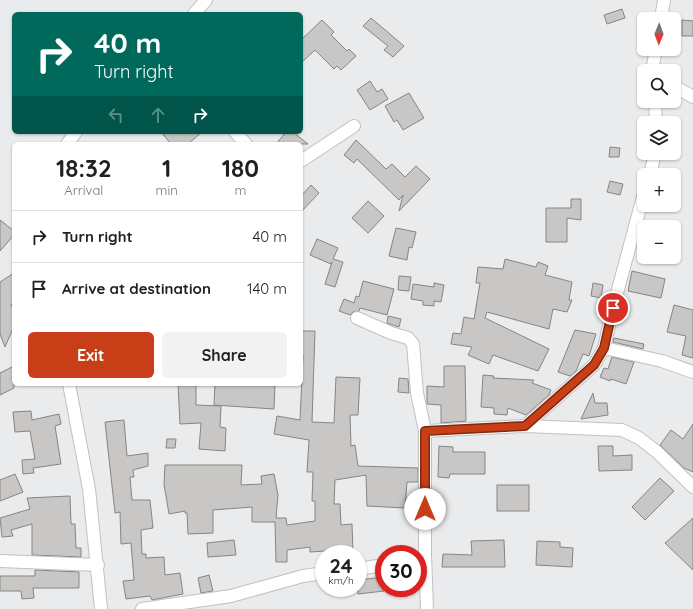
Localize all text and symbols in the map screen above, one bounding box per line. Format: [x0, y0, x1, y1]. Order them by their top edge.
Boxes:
north arrow [637, 12, 681, 56]
map controls [637, 12, 681, 264]
text: 40 m [94, 25, 161, 60]
icon: right [28, 28, 80, 80]
text: Turn right [94, 60, 174, 83]
button: search [637, 64, 681, 108]
icon: left [105, 104, 127, 126]
icon: ahead [147, 104, 169, 126]
icon: right [189, 104, 211, 126]
button: layers [637, 116, 681, 160]
text: 18:32 [56, 153, 112, 183]
text: 1 [162, 153, 171, 183]
text: 180 [222, 153, 259, 183]
button: + [637, 168, 681, 212]
text: Arrival [64, 182, 103, 198]
text: min [156, 182, 178, 198]
text: m [234, 182, 246, 198]
button: − [637, 220, 681, 264]
icon: right [28, 226, 50, 248]
text: Turn right [62, 227, 133, 246]
text: 40 m [252, 227, 287, 246]
icon: arrive [28, 278, 50, 300]
text: Arrive at destination [62, 279, 211, 298]
text: 140 m [247, 279, 287, 298]
pin [596, 291, 630, 325]
icon: arrive [602, 297, 624, 319]
button: Exit [28, 332, 154, 378]
button: Share [162, 332, 287, 378]
position arrow [404, 488, 446, 530]
speed limit sign: 30 [375, 545, 427, 597]
text: 24 [329, 553, 353, 578]
text: km/h [328, 574, 354, 587]

